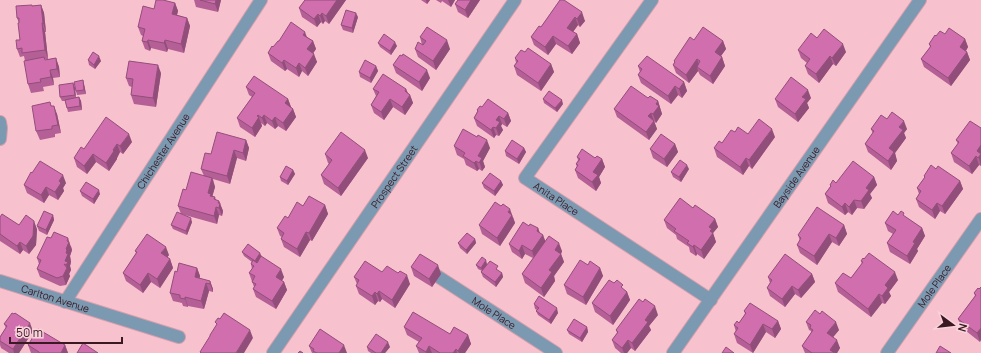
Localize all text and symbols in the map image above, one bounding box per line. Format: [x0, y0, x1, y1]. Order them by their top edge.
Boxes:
street label: Chichester Avenue [133, 110, 193, 192]
street label: Prospect Street [367, 142, 421, 211]
street label: Bayside Avenue [770, 143, 823, 211]
street label: Anita Place [531, 179, 582, 219]
street label: Mole Place [914, 261, 954, 310]
street label: Carlton Avenue [20, 281, 91, 316]
street label: Mole Place [469, 293, 519, 332]
north arrow [933, 305, 973, 345]
scale bar [10, 319, 122, 345]
text: N [955, 322, 971, 334]
text: 50 m [16, 324, 43, 341]

